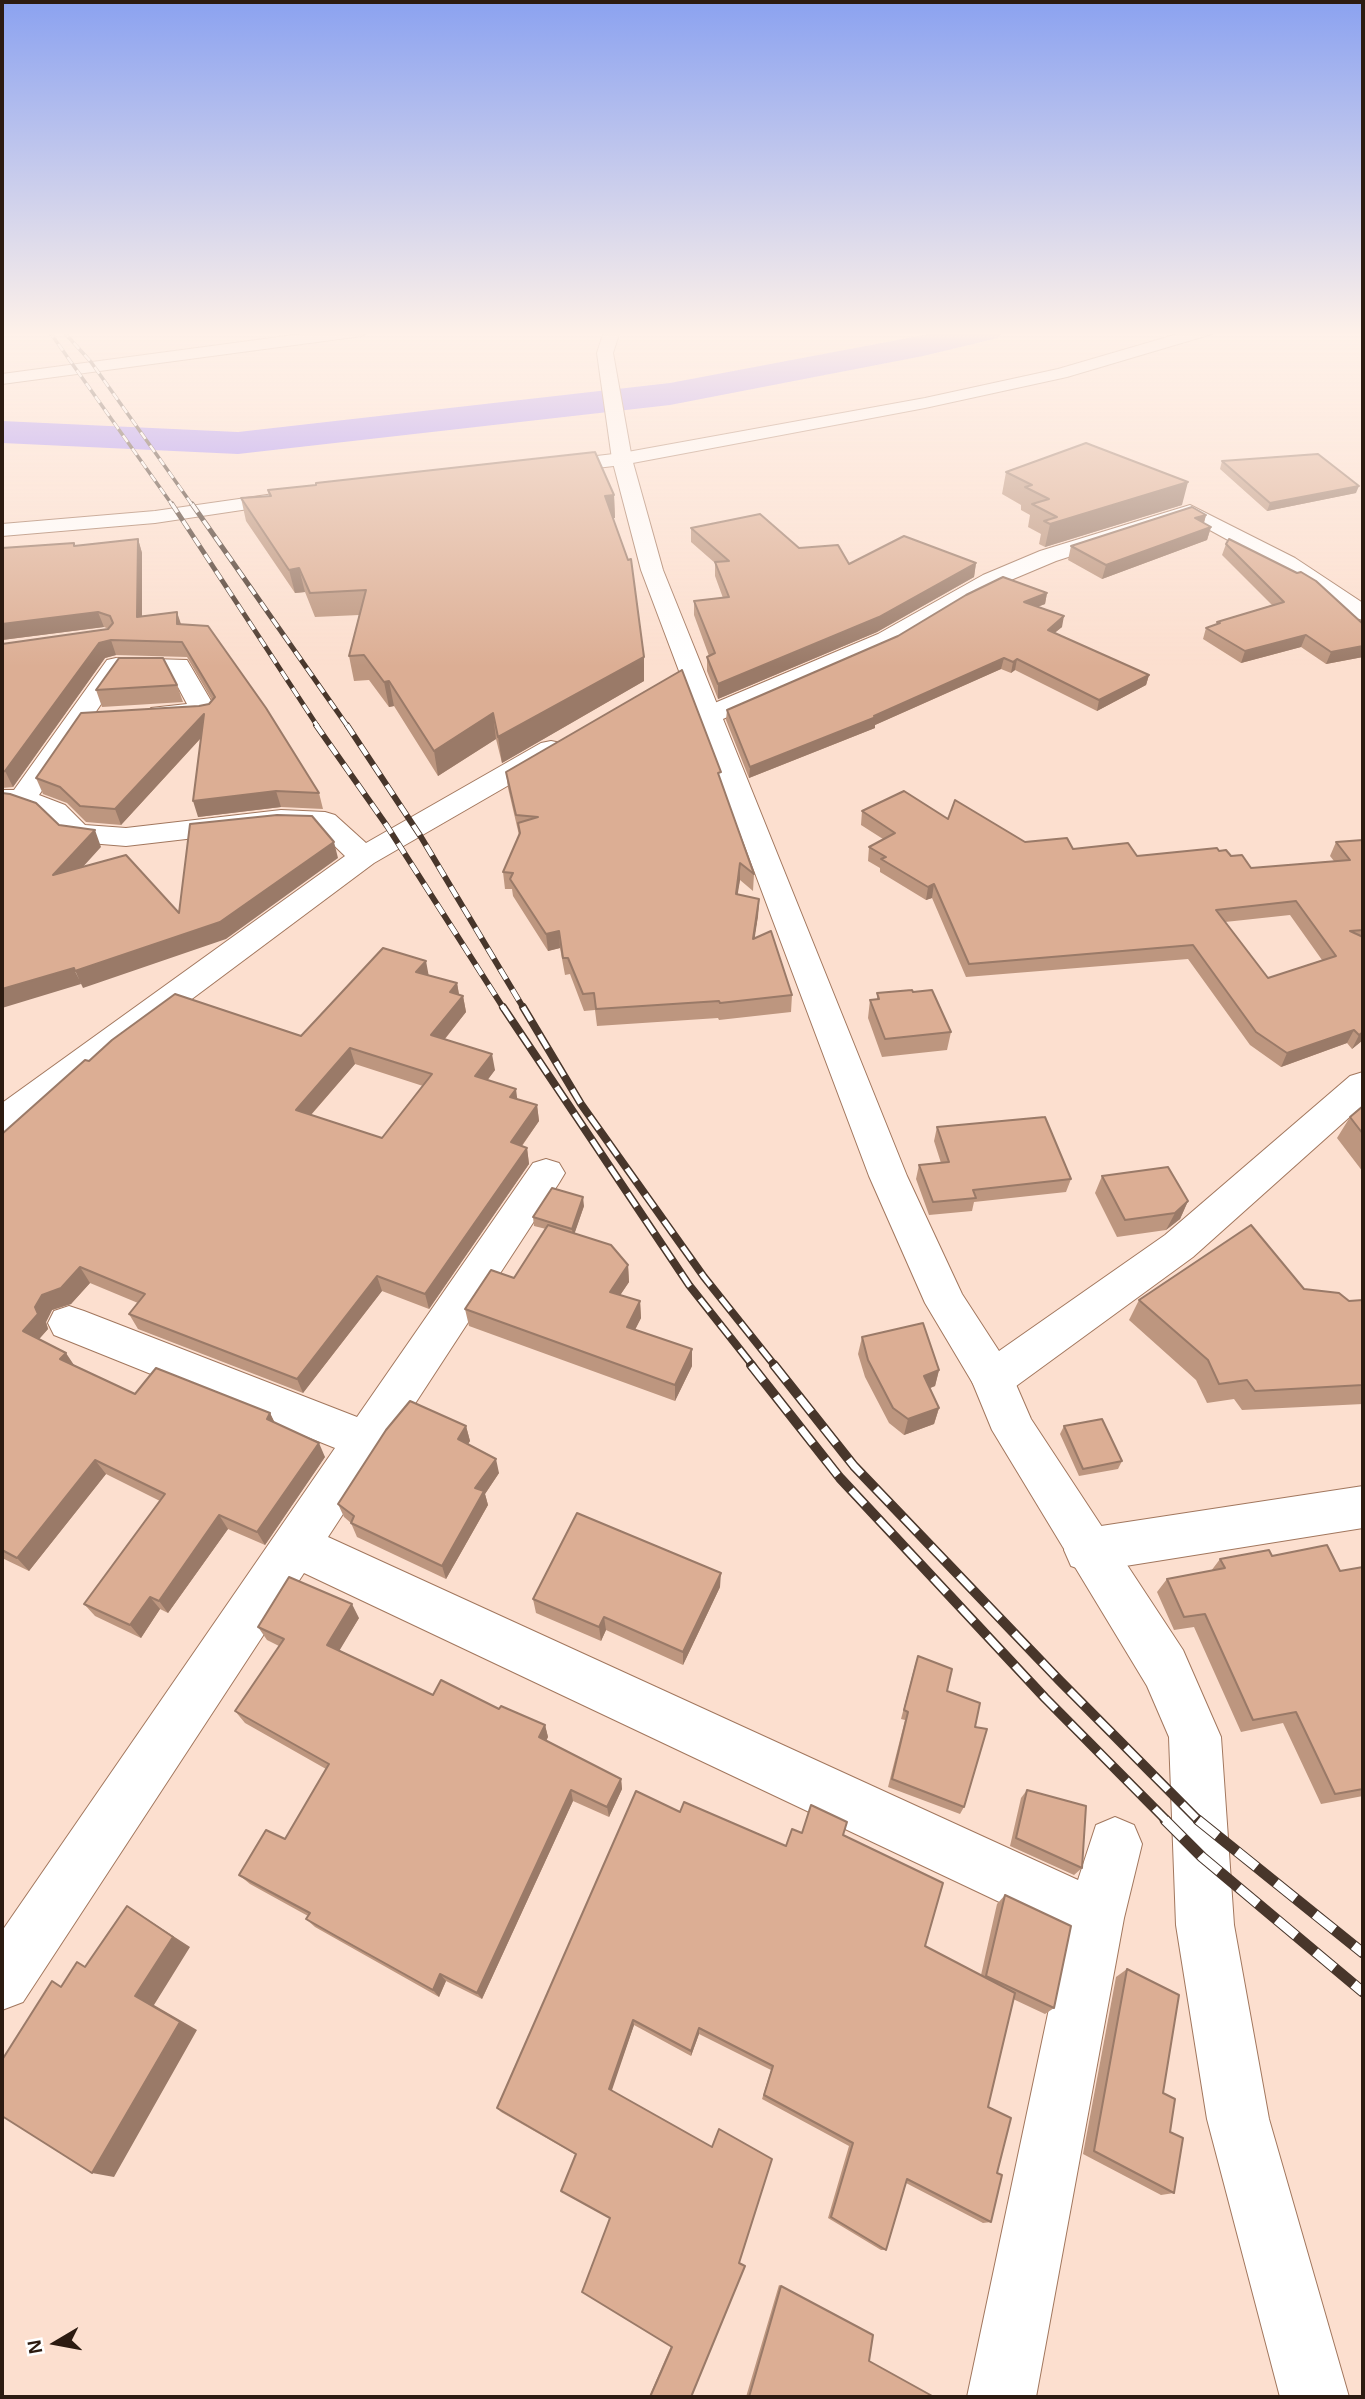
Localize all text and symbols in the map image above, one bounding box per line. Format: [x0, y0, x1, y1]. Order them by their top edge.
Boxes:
north arrow [21, 2308, 91, 2378]
text: N [23, 2338, 46, 2355]

